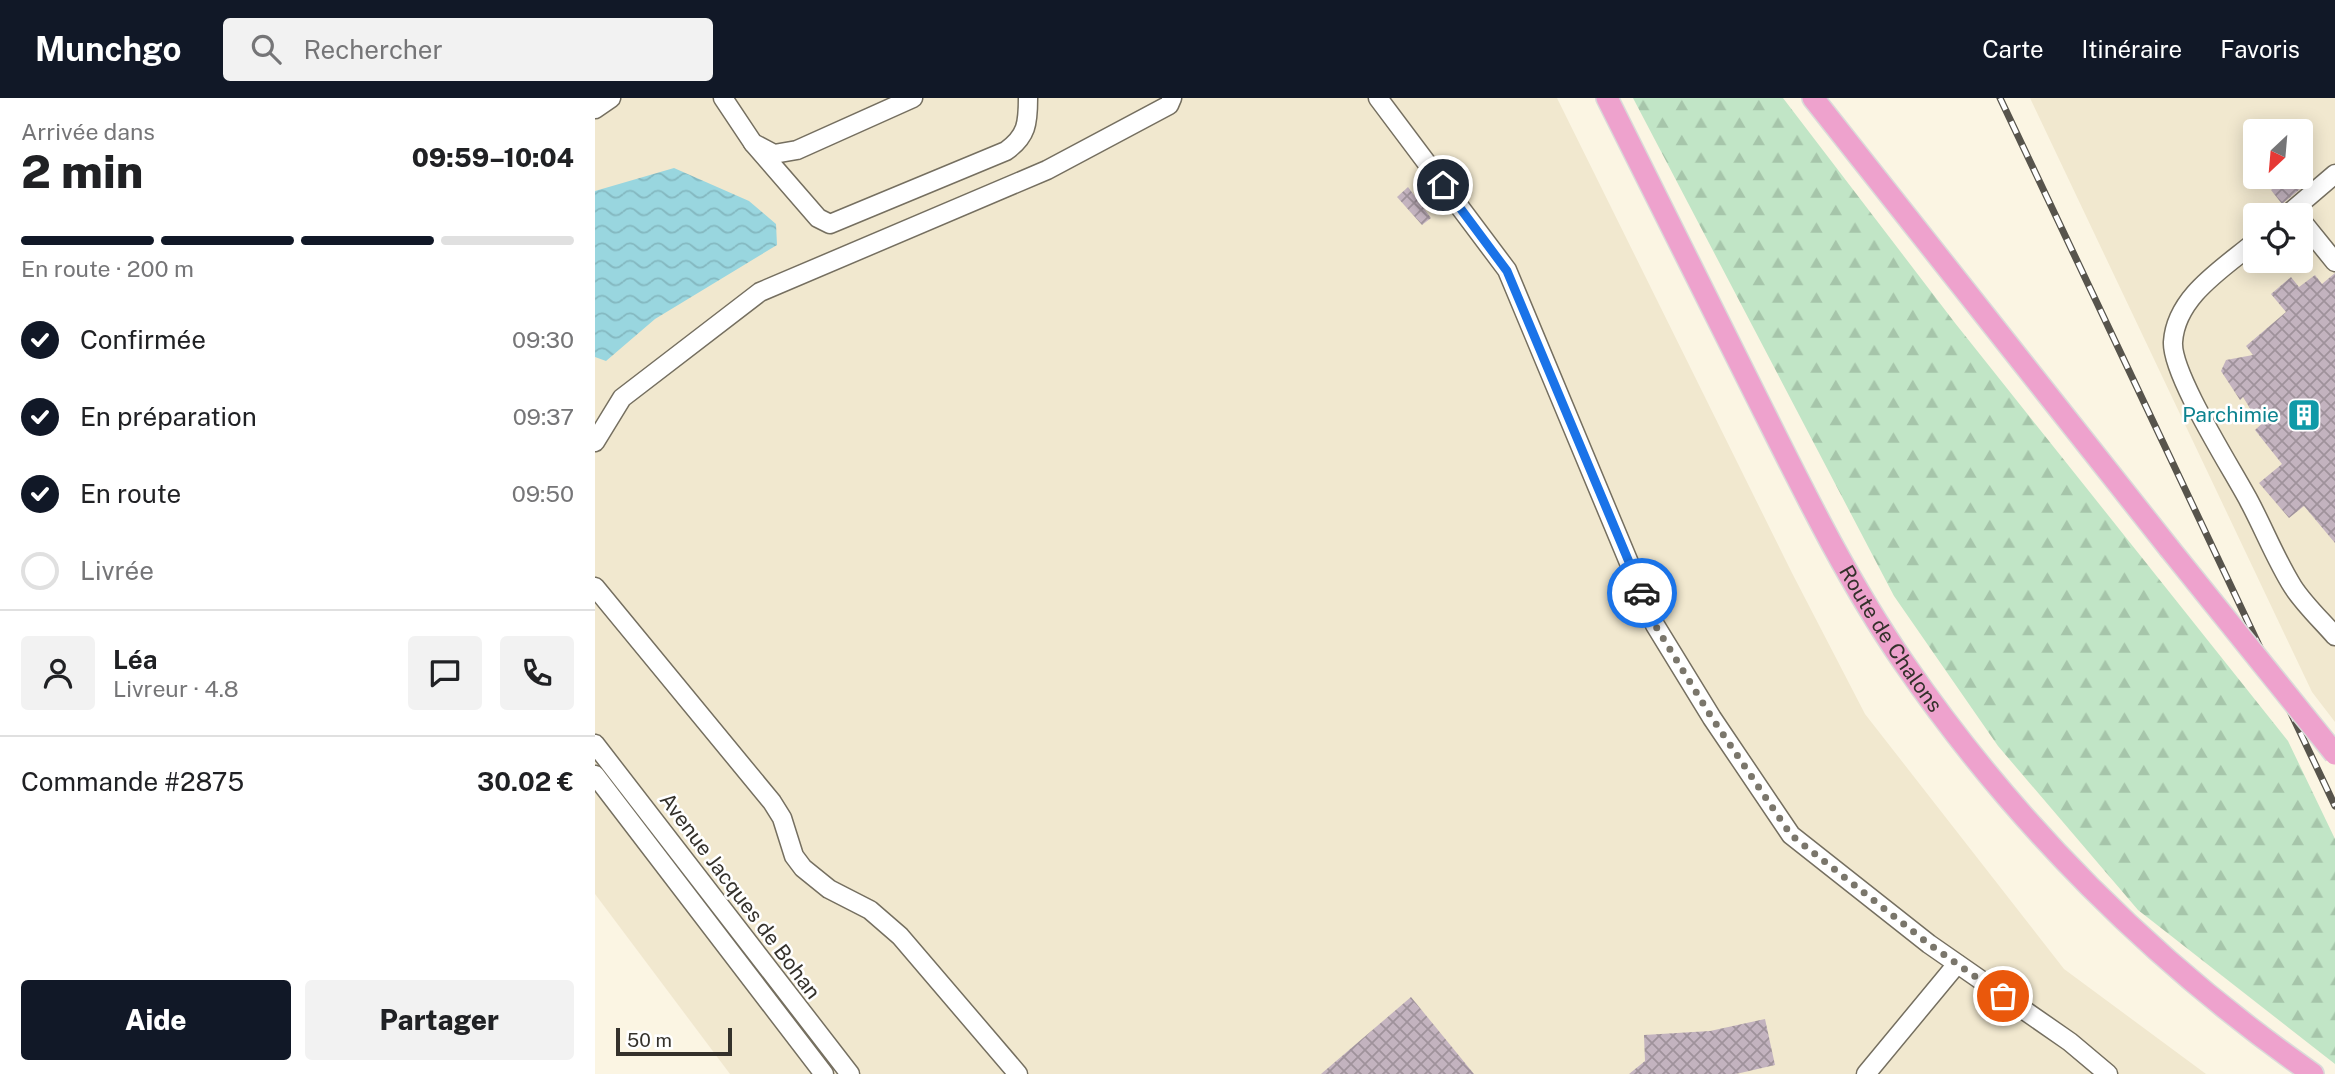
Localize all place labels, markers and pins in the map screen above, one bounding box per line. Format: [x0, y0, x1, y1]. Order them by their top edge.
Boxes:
pin [1413, 155, 1473, 215]
building icon: Parchimie [2285, 396, 2323, 434]
place label: Parchimie [2182, 402, 2279, 427]
pin [1973, 966, 2033, 1026]

